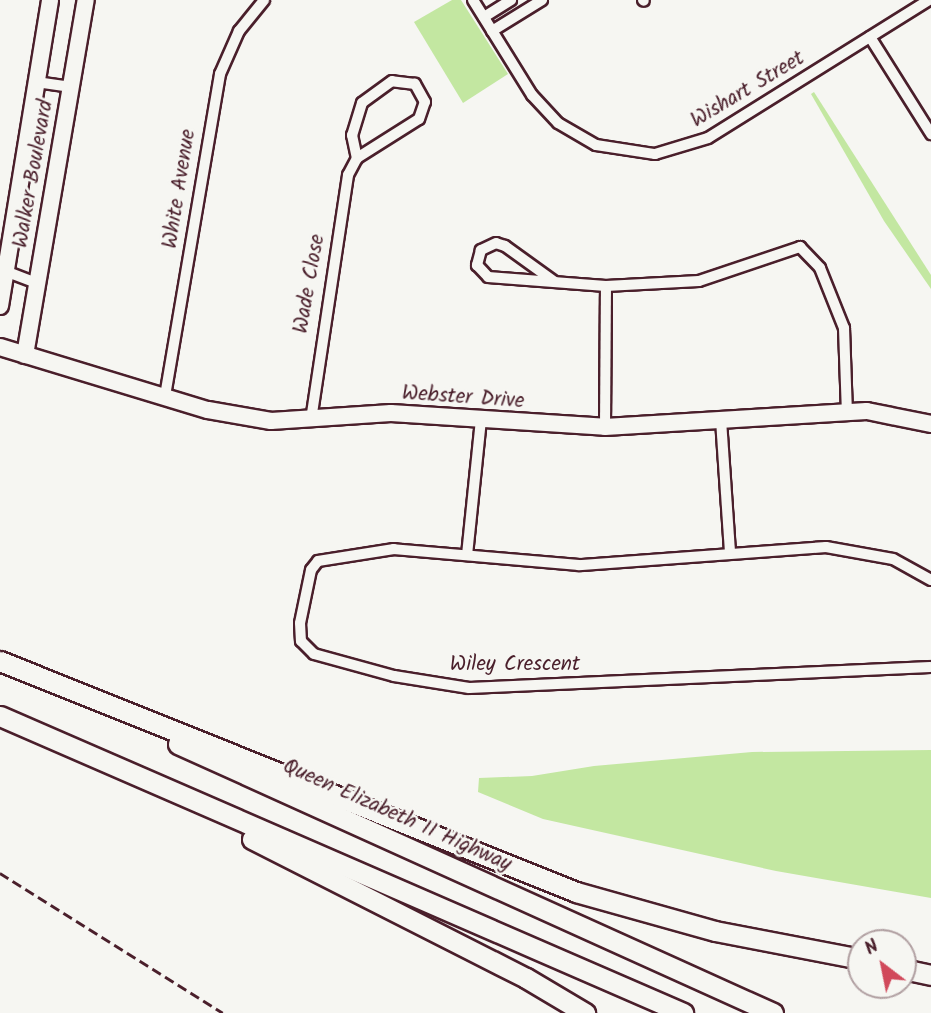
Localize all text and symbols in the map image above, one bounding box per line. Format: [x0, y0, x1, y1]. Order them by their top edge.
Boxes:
street label: Wishart Street [687, 46, 809, 134]
street label: Walker Boulevard [9, 98, 59, 250]
street label: White Avenue [158, 128, 202, 250]
street label: Wade Close [289, 232, 331, 336]
street label: Webster Drive [401, 381, 525, 415]
street label: Wiley Crescent [450, 652, 580, 678]
street label: Queen Elizabeth II Highway [279, 754, 515, 878]
north arrow [847, 929, 917, 999]
text: N [859, 932, 885, 964]

